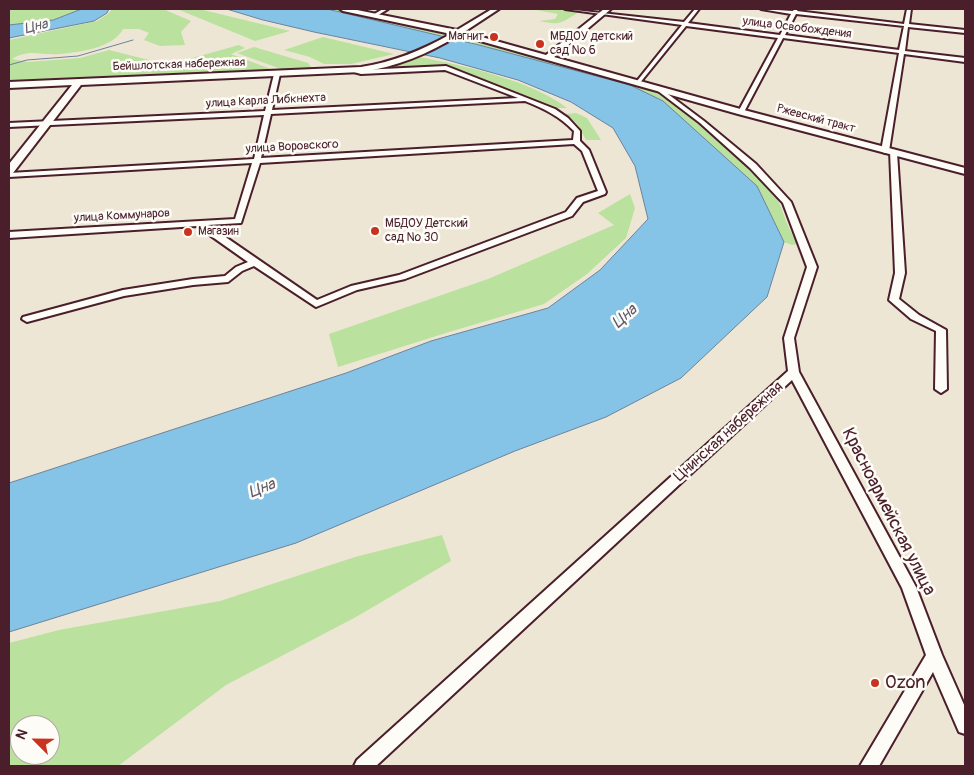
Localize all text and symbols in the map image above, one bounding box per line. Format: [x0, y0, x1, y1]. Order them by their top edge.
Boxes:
street label: улица Освобождения [742, 14, 852, 42]
water label: Цна [23, 16, 49, 38]
place label: Магнит [448, 30, 484, 44]
place label: МБДОУ детский сад № 6 [550, 30, 633, 58]
marker: Магнит [488, 31, 500, 43]
marker: МБДОУ детский сад № 6 [534, 38, 546, 50]
street label: Бейшлотская набережная [112, 55, 246, 75]
street label: улица Карла Либкнехта [206, 91, 326, 111]
street label: Ржевский тракт [775, 102, 857, 136]
street label: улица Воровского [245, 137, 339, 157]
street label: улица Коммунаров [74, 206, 170, 226]
place label: МБДОУ Детский сад № 30 [385, 217, 468, 245]
place label: Магазин [198, 225, 239, 239]
marker: МБДОУ Детский сад № 30 [369, 225, 381, 237]
marker: Магазин [182, 226, 194, 238]
water label: Цна [609, 301, 641, 333]
street label: Цнинская набережная [671, 378, 787, 486]
street label: Красноармейская улица [836, 425, 940, 599]
water label: Цна [246, 475, 278, 503]
place label: Ozon [885, 672, 925, 694]
marker: Ozon [869, 677, 881, 689]
north arrow [10, 715, 60, 765]
text: N [12, 727, 31, 742]

